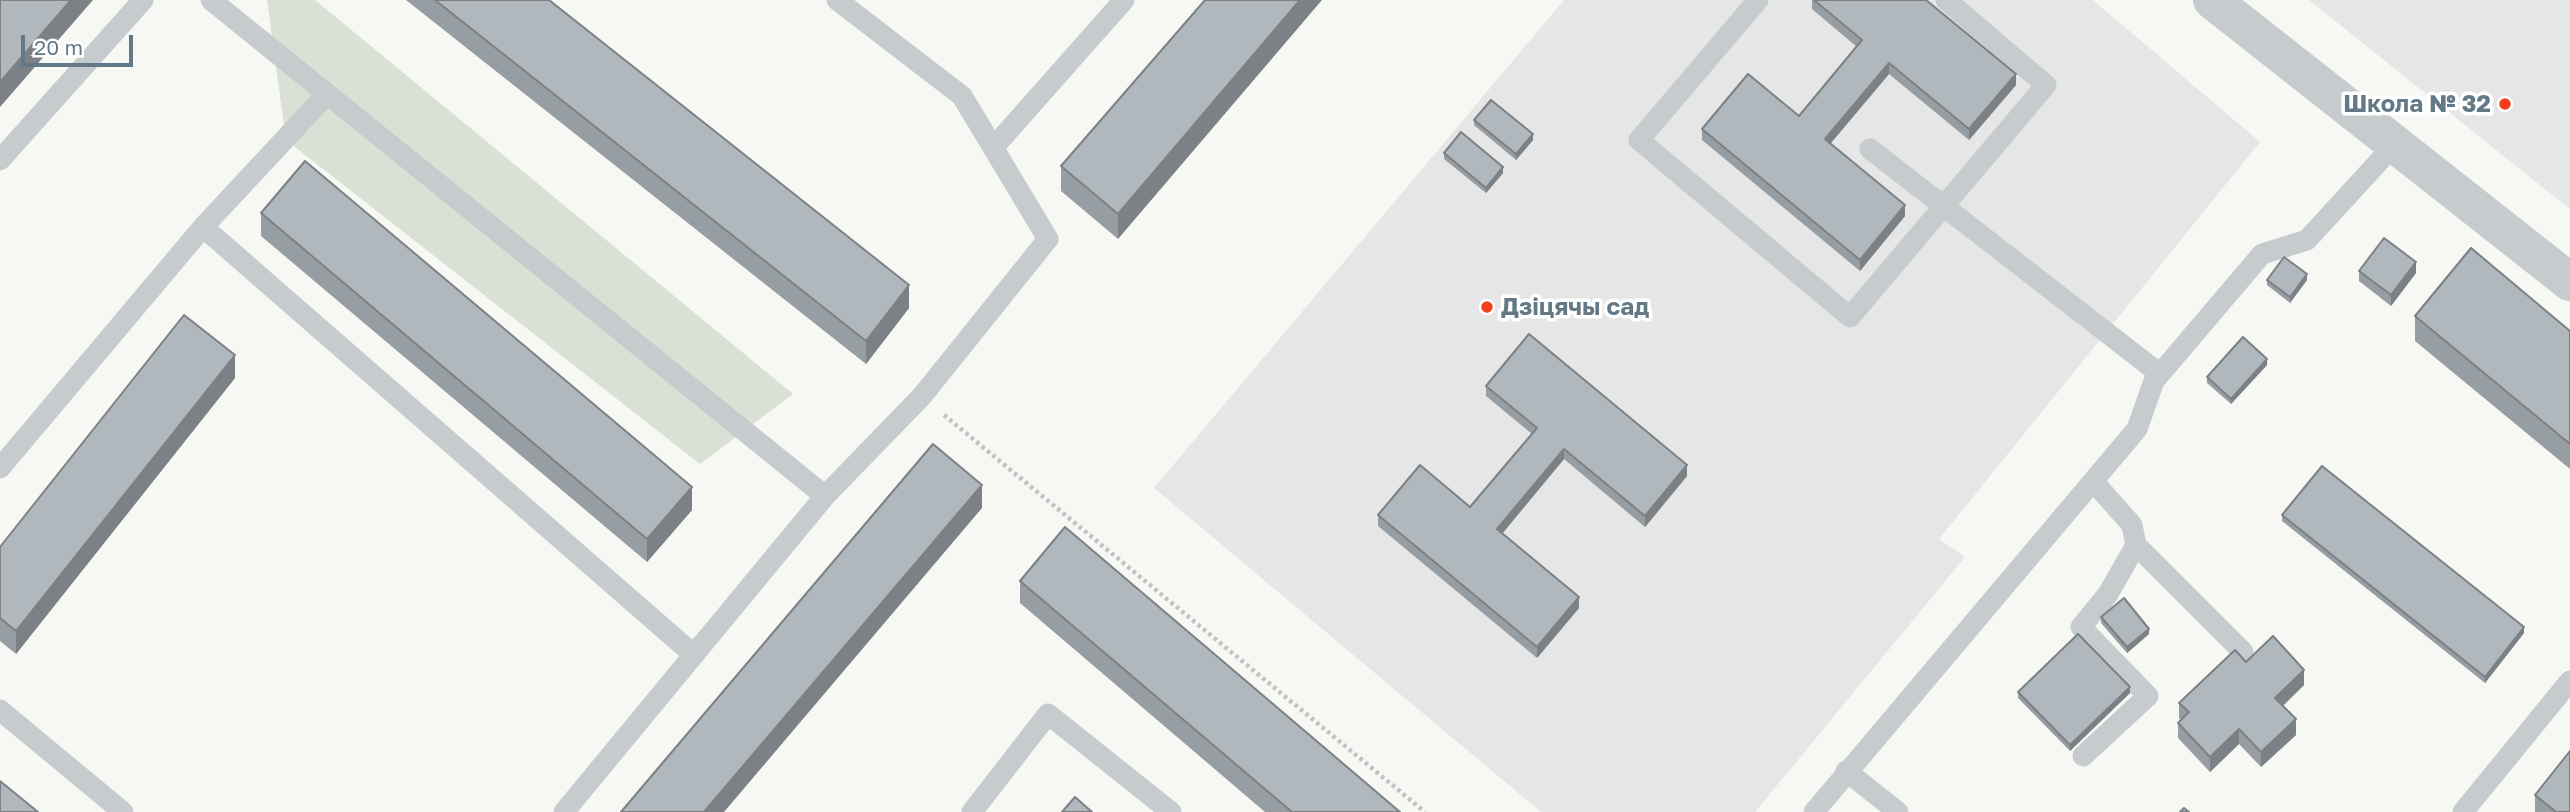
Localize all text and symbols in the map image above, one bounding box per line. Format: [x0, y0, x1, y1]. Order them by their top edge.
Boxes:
scale bar [24, 21, 136, 65]
text: 20 m [34, 34, 83, 60]
place label: Школа № 32 [2343, 90, 2491, 118]
marker: Школа № 32 [2497, 96, 2513, 112]
place label: Дзіцячы сад [1501, 293, 1649, 321]
marker: Дзіцячы сад [1479, 299, 1495, 315]

